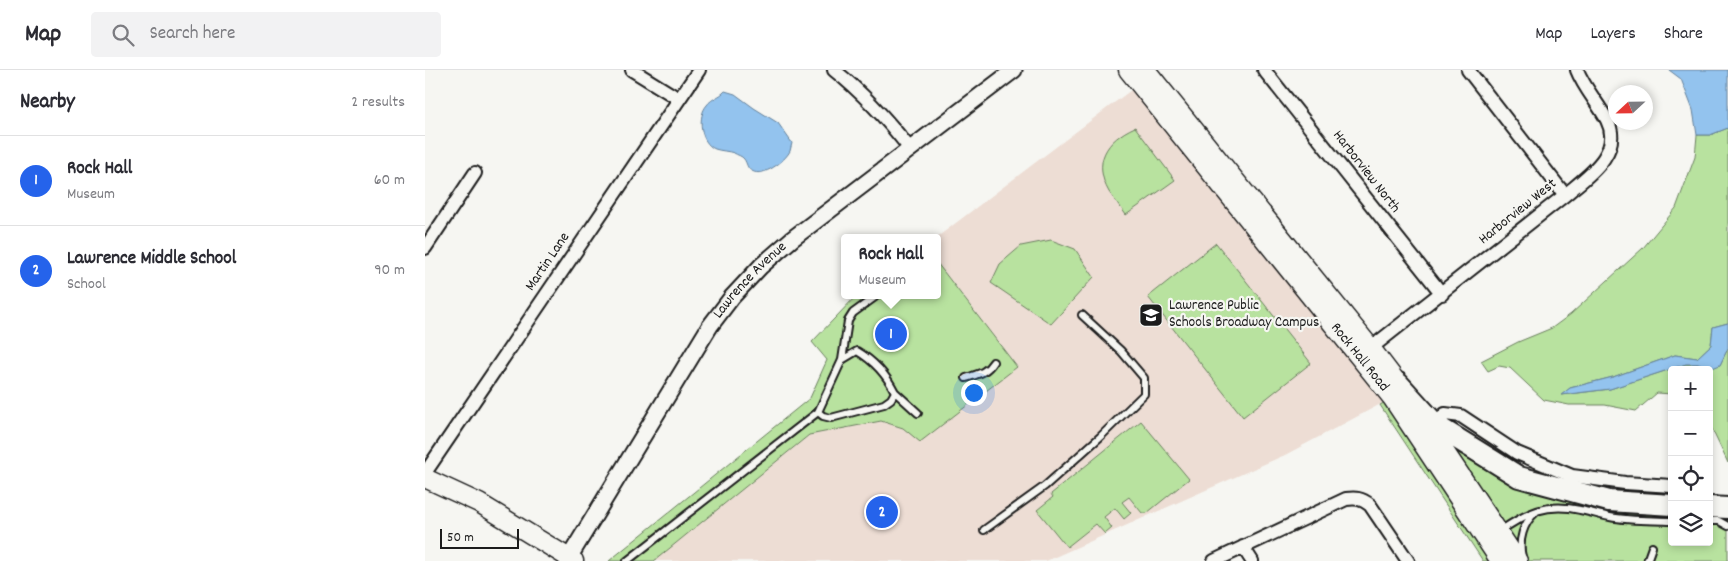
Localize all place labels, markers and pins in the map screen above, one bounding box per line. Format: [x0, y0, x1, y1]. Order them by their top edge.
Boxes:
place label: Lawrence Public Schools Broadway Campus [1169, 295, 1319, 334]
school or university icon: Lawrence Public Schools Broadway Campus [1138, 302, 1164, 328]
pin: 1 [875, 315, 907, 353]
pin: 2 [866, 493, 898, 531]

